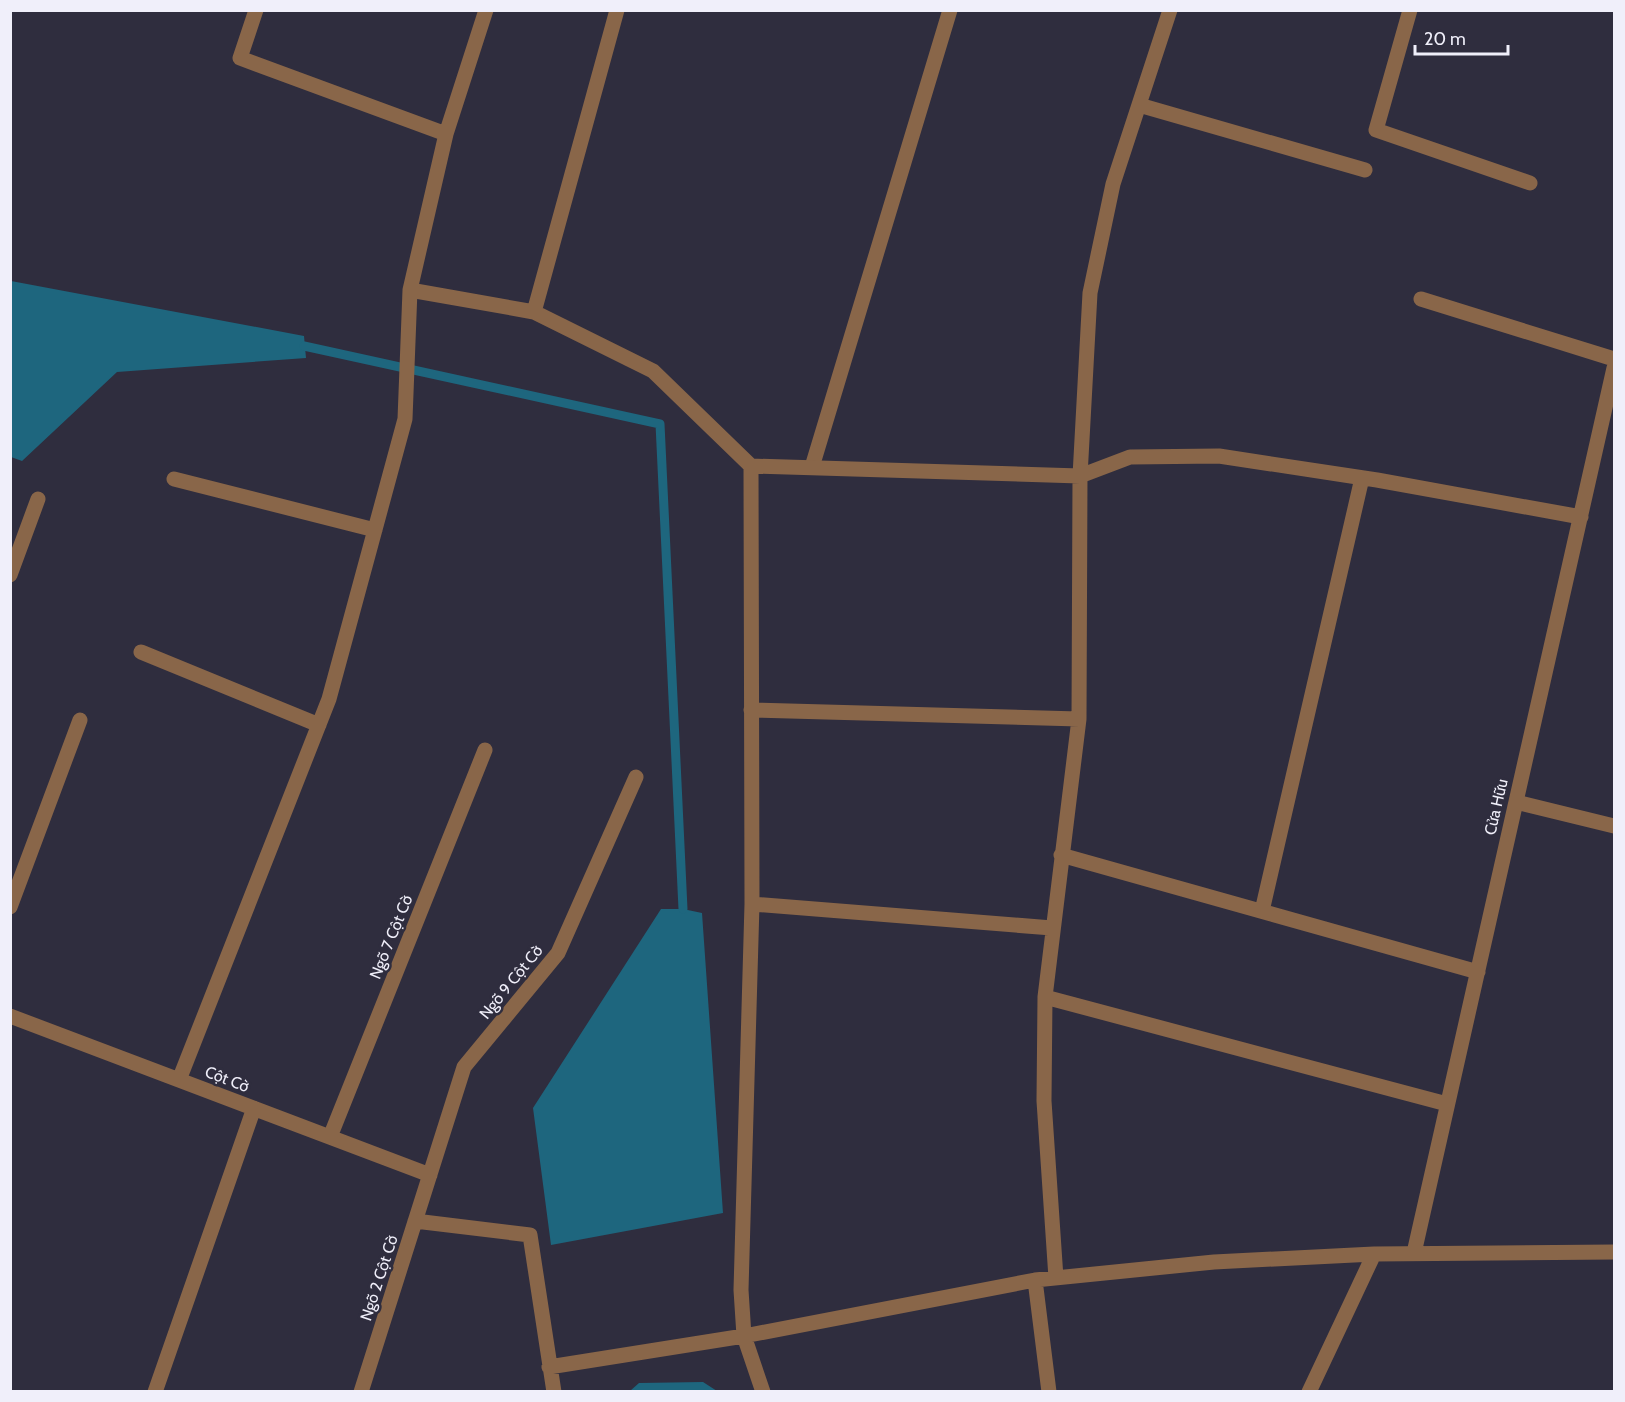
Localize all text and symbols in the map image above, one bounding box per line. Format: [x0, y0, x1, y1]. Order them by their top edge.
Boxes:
scale bar [1415, 18, 1508, 56]
text: 20 m [1424, 28, 1466, 50]
street label: Cửa Hữu [1480, 777, 1512, 837]
street label: Ngõ 7 Cột Cờ [366, 892, 417, 982]
street label: Ngõ 9 Cột Cờ [475, 941, 547, 1023]
street label: Cột Cờ [202, 1062, 252, 1096]
street label: Ngõ 2 Cột Cờ [356, 1232, 402, 1323]

